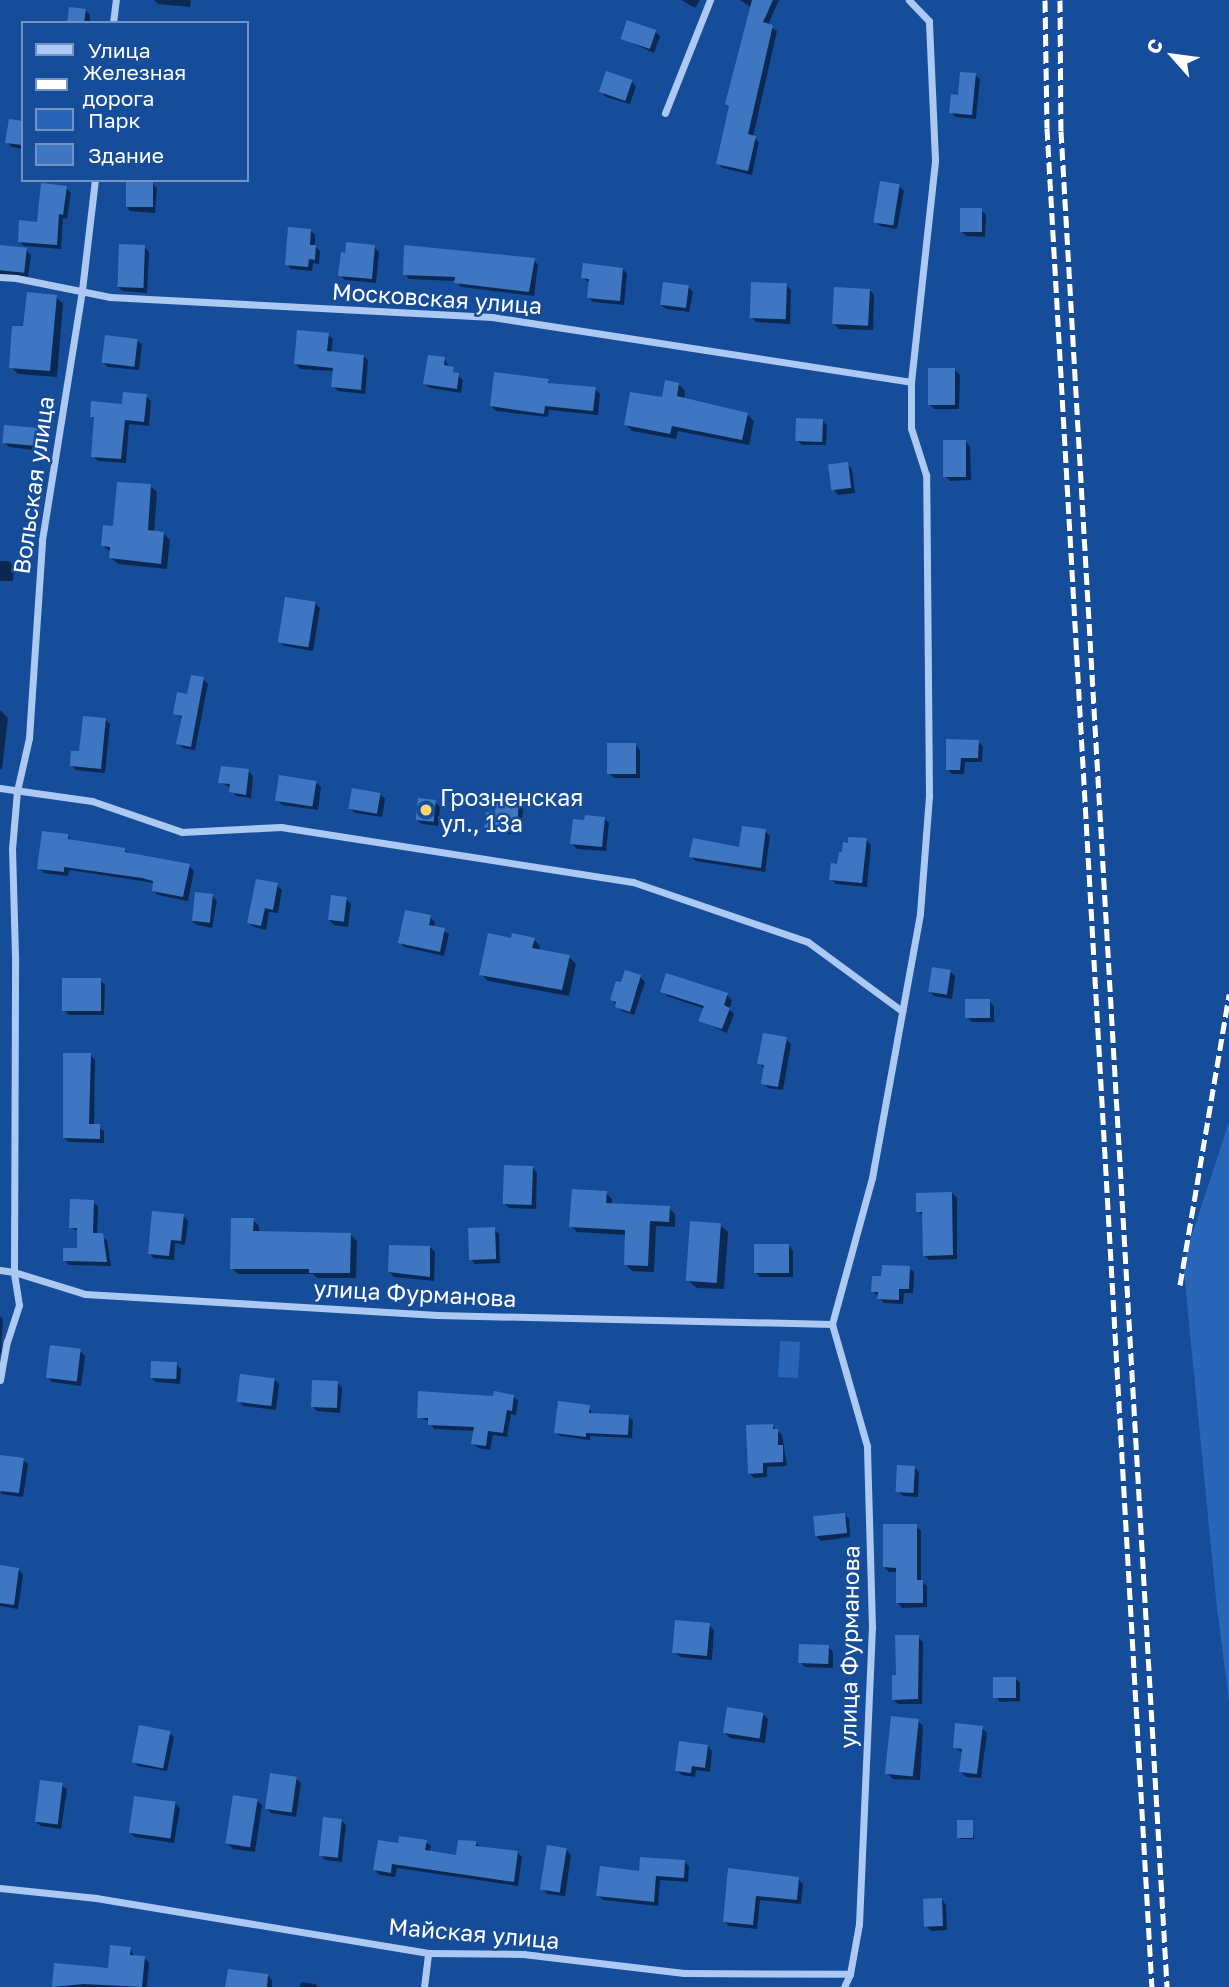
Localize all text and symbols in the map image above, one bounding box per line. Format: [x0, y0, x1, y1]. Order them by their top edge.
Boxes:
legend [21, 21, 248, 182]
north arrow [1138, 21, 1208, 91]
text: С [1141, 35, 1167, 57]
text: Улица [88, 37, 151, 63]
text: Железная дорога [82, 59, 186, 111]
text: Парк [88, 107, 141, 133]
text: Здание [88, 142, 164, 168]
street label: Московская улица [331, 277, 543, 319]
street label: Вольская улица [7, 394, 59, 576]
place label: Грозненская ул., 13а [440, 783, 583, 837]
marker: Грозненская ул., 13а [418, 802, 434, 818]
street label: улица Фурманова [313, 1274, 517, 1312]
street label: улица Фурманова [833, 1545, 865, 1749]
street label: Майская улица [387, 1912, 561, 1954]

